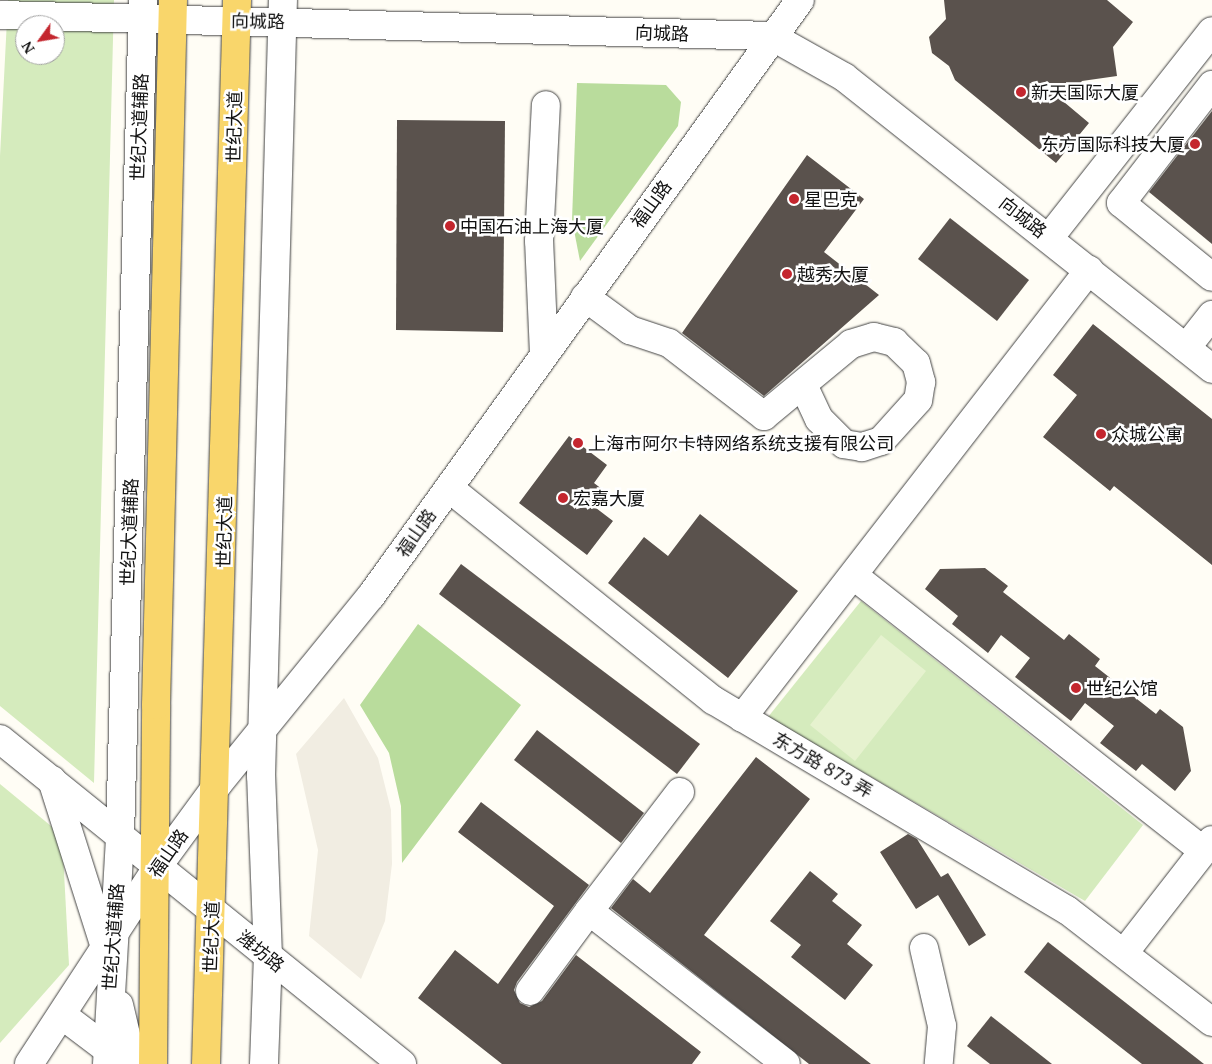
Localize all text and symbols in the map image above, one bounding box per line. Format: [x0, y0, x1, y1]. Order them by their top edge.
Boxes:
street label: 向城路 [231, 10, 285, 32]
north arrow [15, 15, 65, 65]
street label: 向城路 [635, 21, 689, 45]
text: N [17, 38, 39, 57]
street label: 世纪大道辅路 [126, 73, 152, 181]
place label: 新天国际大厦 [1031, 81, 1139, 103]
marker: 新天国际大厦 [1015, 86, 1027, 98]
street label: 世纪大道 [223, 91, 245, 163]
place label: 东方国际科技大厦 [1041, 133, 1185, 155]
marker: 东方国际科技大厦 [1189, 138, 1201, 150]
street label: 福山路 [626, 176, 676, 232]
place label: 星巴克 [804, 188, 858, 210]
street label: 向城路 [995, 192, 1051, 242]
marker: 星巴克 [788, 193, 800, 205]
place label: 中国石油上海大厦 [460, 215, 604, 237]
marker: 中国石油上海大厦 [444, 220, 456, 232]
place label: 越秀大厦 [797, 263, 869, 285]
marker: 越秀大厦 [781, 268, 793, 280]
place label: 众城公寓 [1111, 423, 1183, 445]
marker: 众城公寓 [1095, 428, 1107, 440]
place label: 上海市阿尔卡特网络系统支援有限公司 [588, 432, 894, 454]
marker: 上海市阿尔卡特网络系统支援有限公司 [572, 437, 584, 449]
street label: 世纪大道辅路 [116, 478, 142, 586]
place label: 宏嘉大厦 [573, 487, 645, 509]
marker: 宏嘉大厦 [557, 492, 569, 504]
street label: 世纪大道 [213, 496, 235, 568]
street label: 福山路 [392, 505, 440, 561]
place label: 世纪公馆 [1086, 677, 1158, 699]
marker: 世纪公馆 [1070, 682, 1082, 694]
street label: 东方路 873 弄 [769, 728, 877, 802]
street label: 福山路 [144, 825, 192, 881]
street label: 世纪大道辅路 [98, 882, 128, 992]
street label: 世纪大道 [199, 901, 223, 973]
street label: 潍坊路 [233, 926, 289, 976]

